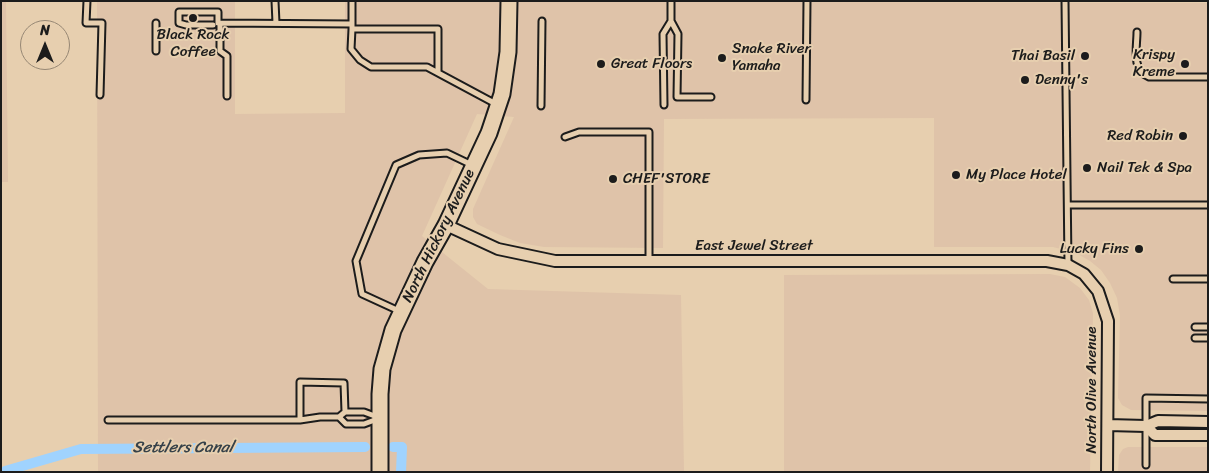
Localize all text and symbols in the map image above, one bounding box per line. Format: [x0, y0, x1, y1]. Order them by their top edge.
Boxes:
marker: Black Rock Coffee [187, 12, 199, 24]
text: N [40, 18, 50, 43]
north arrow [20, 20, 70, 70]
place label: Black Rock Coffee [157, 26, 229, 61]
place label: Snake River Yamaha [732, 40, 811, 75]
place label: Krispy Kreme [1133, 46, 1175, 81]
place label: Thai Basil [1011, 47, 1075, 65]
marker: Thai Basil [1079, 50, 1091, 62]
marker: Snake River Yamaha [716, 52, 728, 64]
place label: Great Floors [611, 55, 692, 73]
marker: Great Floors [595, 58, 607, 70]
marker: Krispy Kreme [1179, 58, 1191, 70]
place label: Denny's [1035, 71, 1088, 89]
marker: Denny's [1019, 74, 1031, 86]
place label: Red Robin [1107, 127, 1173, 145]
marker: Red Robin [1177, 130, 1189, 142]
place label: Nail Tek & Spa [1097, 159, 1192, 177]
marker: Nail Tek & Spa [1081, 162, 1093, 174]
street label: North Hickory Avenue [399, 166, 479, 306]
place label: My Place Hotel [966, 166, 1067, 184]
marker: My Place Hotel [950, 169, 962, 181]
place label: CHEF'STORE [623, 170, 709, 188]
marker: CHEF'STORE [607, 173, 619, 185]
street label: East Jewel Street [695, 237, 813, 255]
place label: Lucky Fins [1060, 240, 1129, 258]
marker: Lucky Fins [1133, 243, 1145, 255]
street label: North Olive Avenue [1083, 326, 1101, 454]
water label: Settlers Canal [133, 438, 233, 458]

